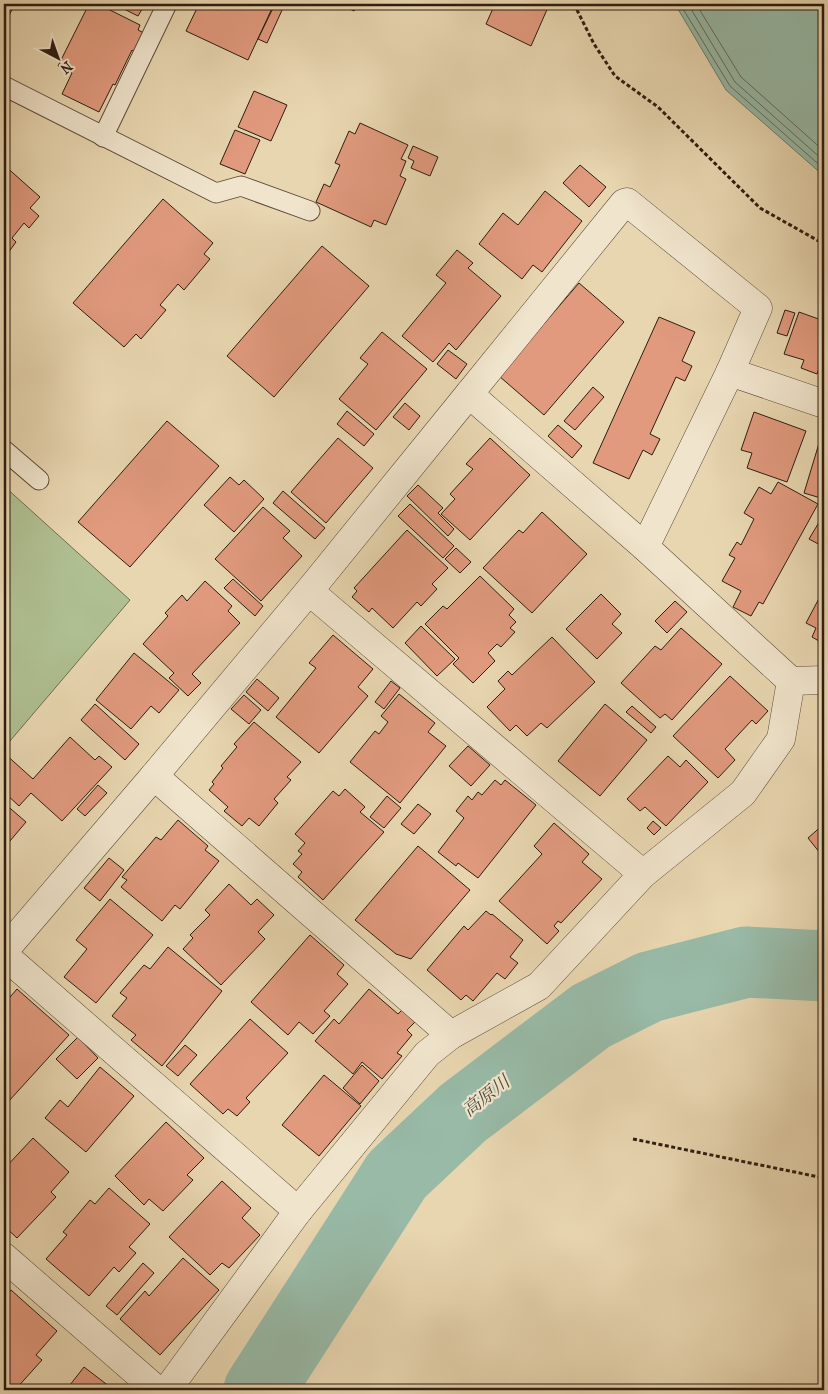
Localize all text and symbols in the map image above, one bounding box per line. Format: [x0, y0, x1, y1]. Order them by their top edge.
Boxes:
north arrow [32, 32, 82, 82]
text: N [56, 58, 76, 78]
water label: 高原川 [459, 1070, 516, 1121]

